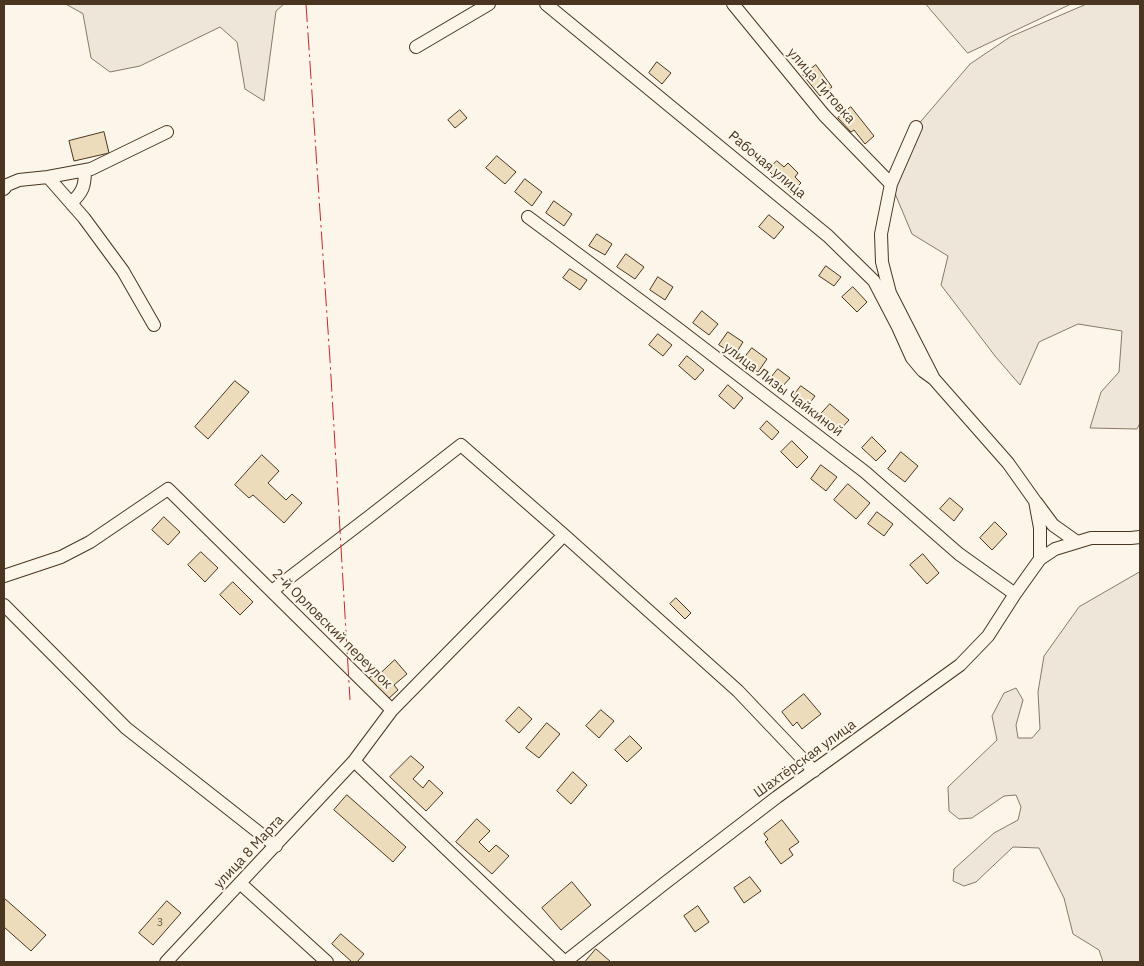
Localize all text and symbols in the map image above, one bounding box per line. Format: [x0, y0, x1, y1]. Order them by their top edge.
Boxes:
street label: улица Титовка [784, 45, 858, 127]
street label: Рабочая улица [725, 128, 809, 202]
street label: улица Лизы Чайкиной [720, 340, 846, 440]
street label: 2-й Орловский переулок [268, 565, 396, 693]
street label: Шахтёрская улица [751, 716, 859, 802]
street label: улица 8 Марта [211, 812, 287, 892]
house number: 3 [157, 916, 163, 930]

